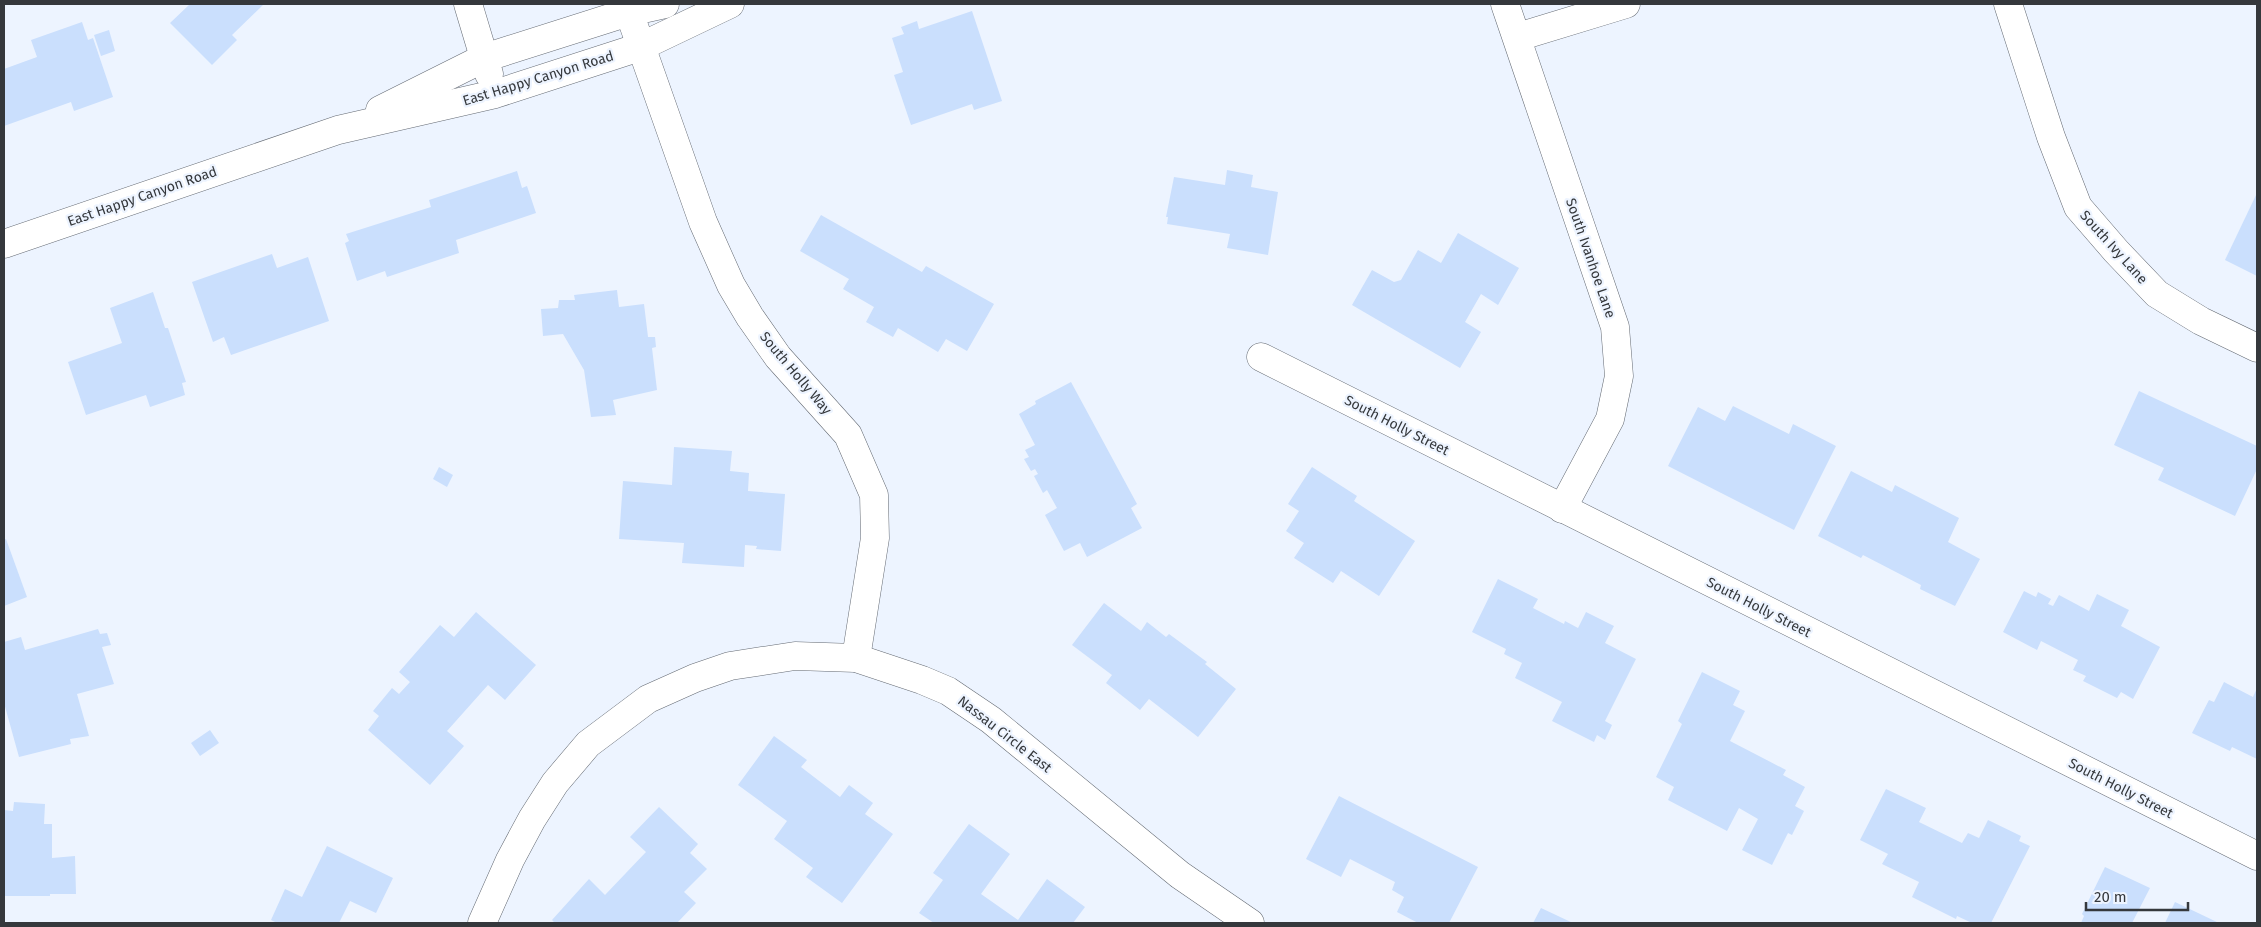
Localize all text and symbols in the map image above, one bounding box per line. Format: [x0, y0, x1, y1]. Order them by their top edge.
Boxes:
street label: East Happy Canyon Road [461, 47, 616, 110]
street label: East Happy Canyon Road [65, 163, 219, 230]
street label: South Ivanhoe Lane [1562, 196, 1619, 320]
street label: South Ivy Lane [2076, 207, 2151, 288]
street label: South Holly Way [756, 329, 835, 418]
street label: South Holly Street [1342, 392, 1453, 460]
street label: South Holly Street [1704, 574, 1815, 642]
street label: Nassau Circle East [954, 692, 1056, 777]
street label: South Holly Street [2066, 755, 2177, 823]
scale bar [2086, 880, 2188, 912]
text: 20 m [2094, 888, 2127, 906]

